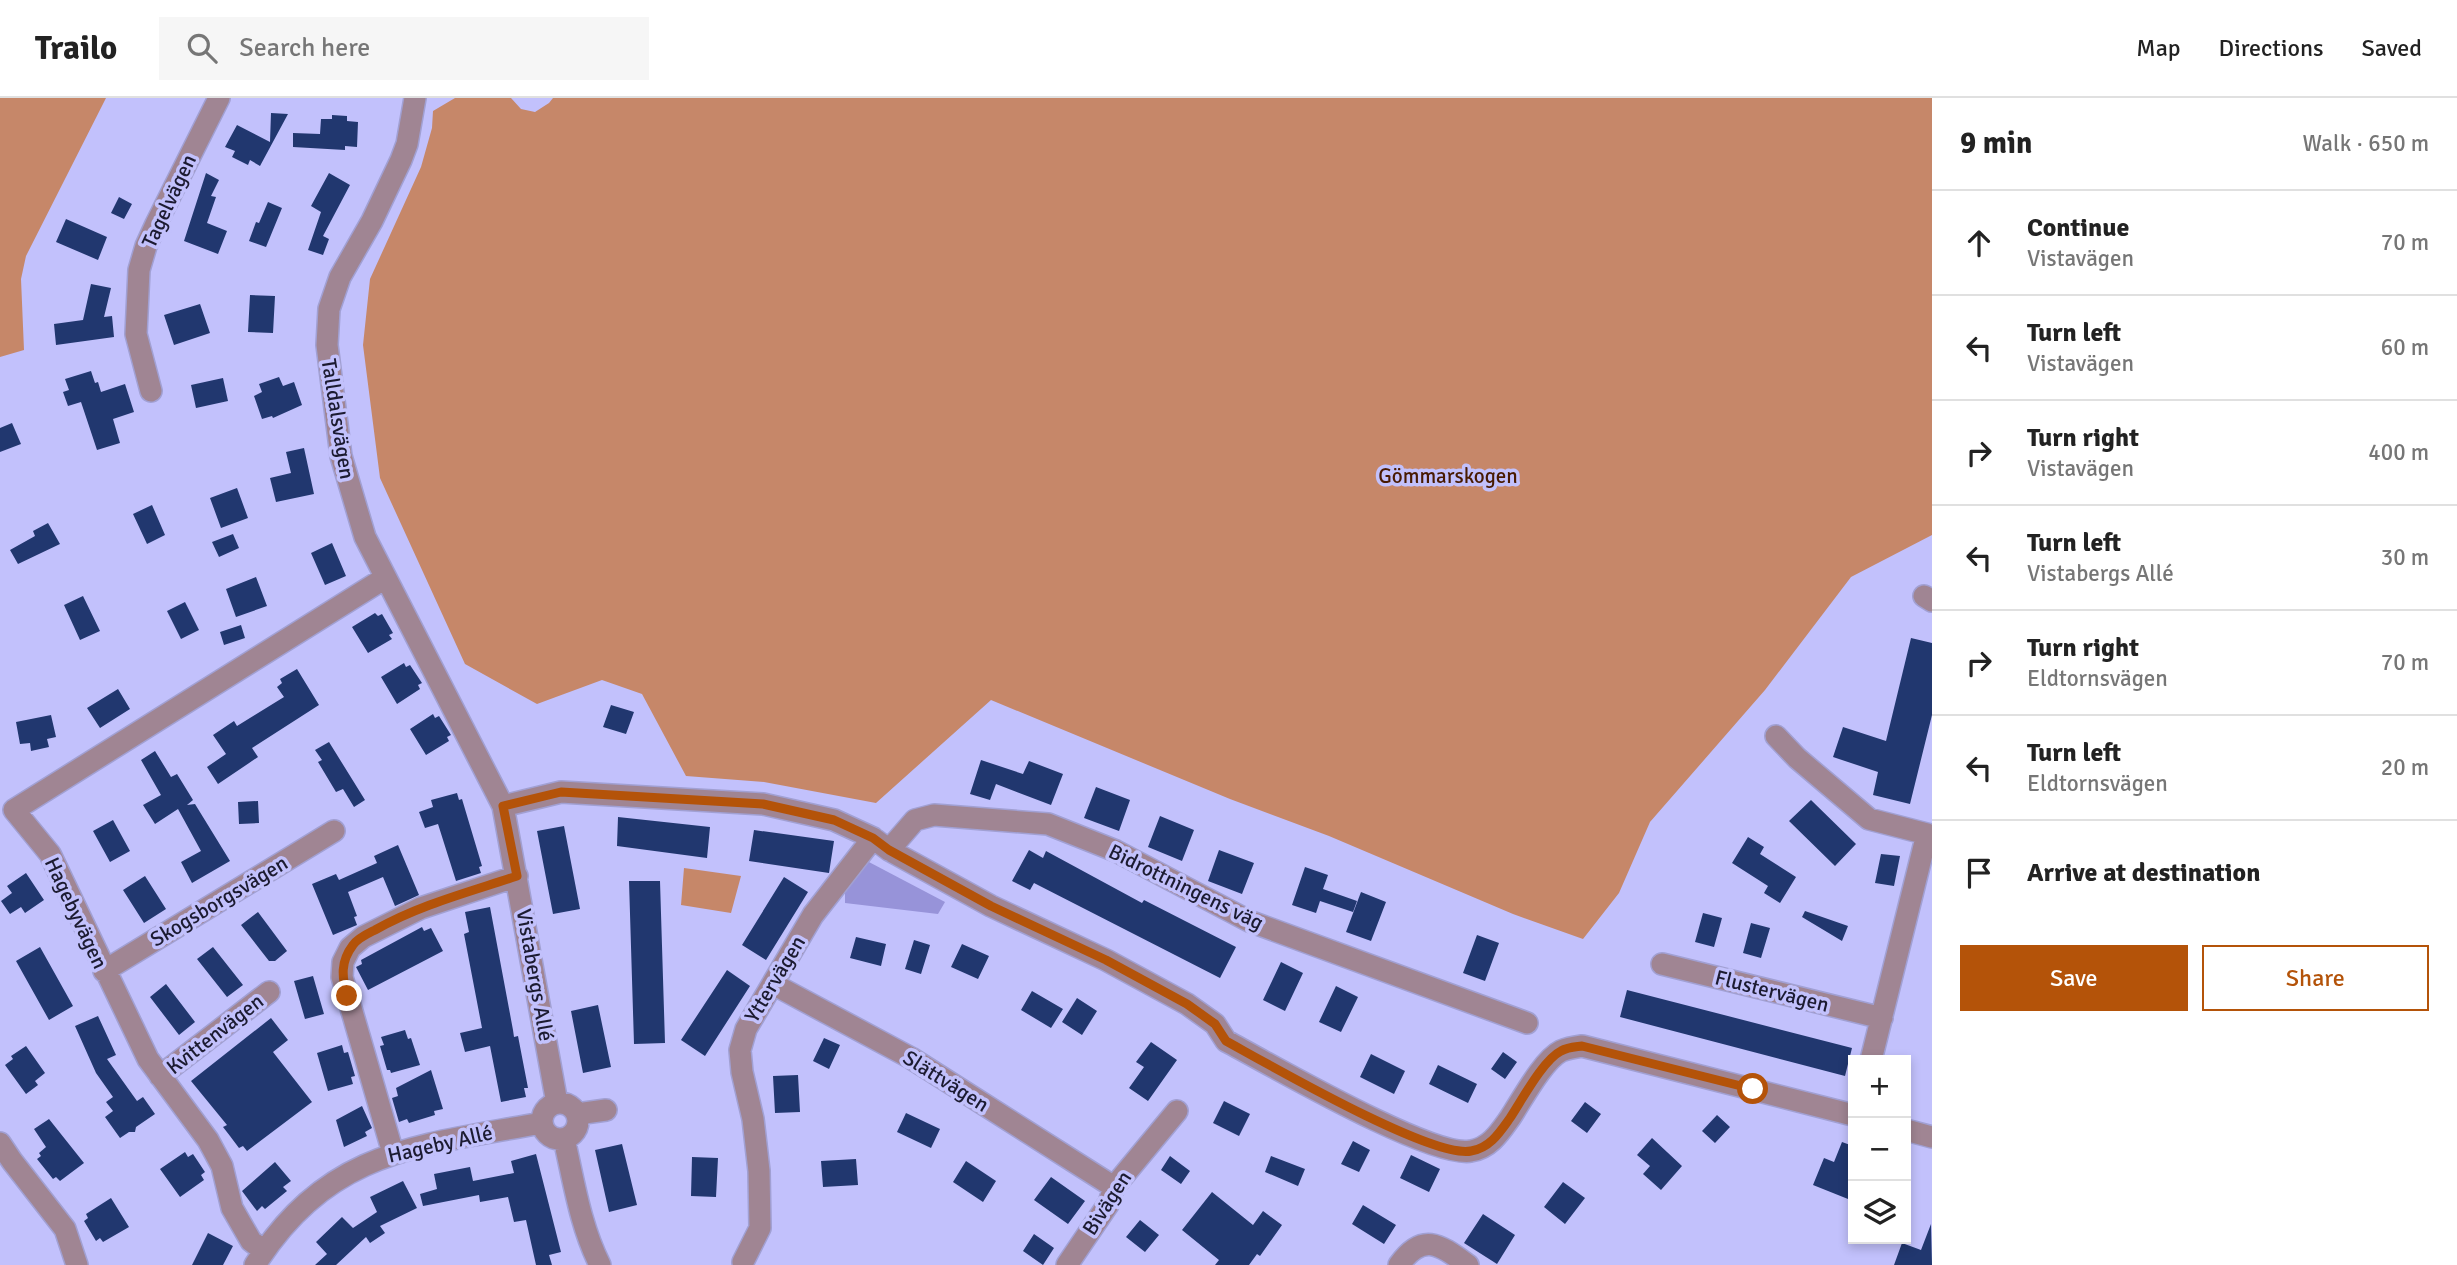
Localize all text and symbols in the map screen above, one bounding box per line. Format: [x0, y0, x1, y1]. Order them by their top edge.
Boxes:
search box [159, 17, 649, 80]
text: Trailo [35, 28, 117, 69]
icon: search [183, 29, 221, 67]
text: Search here [239, 32, 370, 64]
text: Map [2136, 33, 2181, 63]
text: Directions [2219, 33, 2324, 63]
text: Saved [2362, 33, 2422, 63]
text: 9 min [1960, 125, 2032, 162]
text: Walk · 650 m [2303, 129, 2429, 158]
street label: Tagelvägen [136, 150, 202, 252]
text: Continue [2027, 212, 2129, 244]
icon: ahead [1960, 224, 1998, 262]
text: 70 m [2381, 228, 2429, 257]
text: Vistavägen [2027, 244, 2134, 273]
text: Turn left [2027, 317, 2121, 349]
icon: left [1960, 329, 1998, 367]
text: 60 m [2381, 333, 2429, 362]
text: Vistavägen [2027, 349, 2134, 378]
street label: Talldalsvägen [316, 357, 360, 481]
text: Turn right [2027, 422, 2139, 454]
icon: right [1960, 434, 1998, 472]
text: 400 m [2368, 438, 2429, 467]
text: Vistavägen [2027, 454, 2134, 483]
park label: Gömmarskogen [1378, 463, 1518, 489]
text: Turn left [2027, 527, 2121, 559]
icon: left [1960, 539, 1998, 577]
text: 30 m [2381, 543, 2429, 572]
text: Vistabergs Allé [2027, 559, 2174, 588]
text: Turn right [2027, 632, 2139, 664]
icon: right [1960, 644, 1998, 682]
text: 70 m [2381, 648, 2429, 677]
text: Eldtornsvägen [2027, 664, 2168, 693]
text: Turn left [2027, 737, 2121, 769]
icon: left [1960, 749, 1998, 787]
text: 20 m [2381, 753, 2429, 782]
text: Eldtornsvägen [2027, 769, 2168, 798]
street label: Bidrottningens väg [1104, 838, 1268, 936]
street label: Skogsborgsvägen [145, 850, 293, 952]
street label: Hagebyvägen [39, 853, 113, 973]
icon: arrive [1960, 854, 1998, 892]
text: Arrive at destination [2027, 857, 2260, 889]
street label: Vistabergs Allé [511, 907, 559, 1043]
street label: Yttervägen [739, 931, 811, 1027]
button: Save [1960, 945, 2188, 1011]
button: Share [2202, 945, 2429, 1011]
street label: Flustervägen [1712, 964, 1832, 1018]
route end [331, 980, 362, 1011]
street label: Kvittenvägen [161, 988, 269, 1080]
street label: Slättvägen [898, 1044, 994, 1118]
map controls [1848, 1055, 1911, 1244]
button: + [1848, 1055, 1911, 1118]
route start [1737, 1073, 1768, 1104]
button: − [1848, 1118, 1911, 1181]
street label: Hageby Allé [385, 1119, 495, 1169]
street label: Bivägen [1077, 1166, 1137, 1240]
button: layers [1848, 1181, 1911, 1244]

